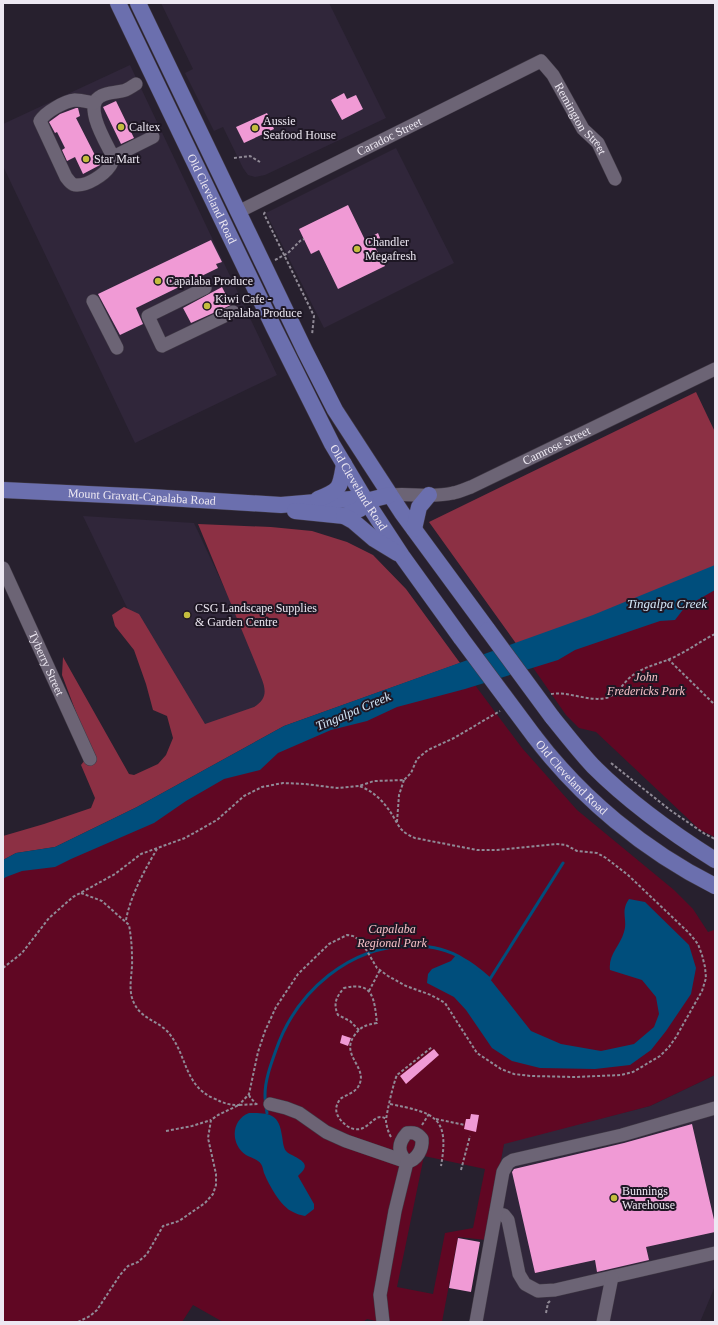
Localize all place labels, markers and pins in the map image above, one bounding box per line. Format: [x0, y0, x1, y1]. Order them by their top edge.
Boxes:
place label: Aussie Seafood House [263, 114, 336, 142]
place label: Caltex [129, 120, 160, 134]
marker: Caltex [116, 122, 126, 132]
marker: Aussie Seafood House [250, 123, 260, 133]
place label: Star Mart [94, 152, 140, 166]
marker: Star Mart [81, 154, 91, 164]
place label: Chandler Megafresh [365, 235, 416, 263]
marker: Chandler Megafresh [352, 244, 362, 254]
place label: Capalaba Produce [166, 274, 253, 288]
marker: Capalaba Produce [153, 276, 163, 286]
place label: Kiwi Cafe - Capalaba Produce [215, 292, 302, 320]
marker: Kiwi Cafe - Capalaba Produce [202, 301, 212, 311]
place label: CSG Landscape Supplies & Garden Centre [195, 601, 317, 629]
marker: CSG Landscape Supplies & Garden Centre [182, 610, 192, 620]
place label: Bunnings Warehouse [622, 1184, 675, 1212]
marker: Bunnings Warehouse [609, 1193, 619, 1203]

